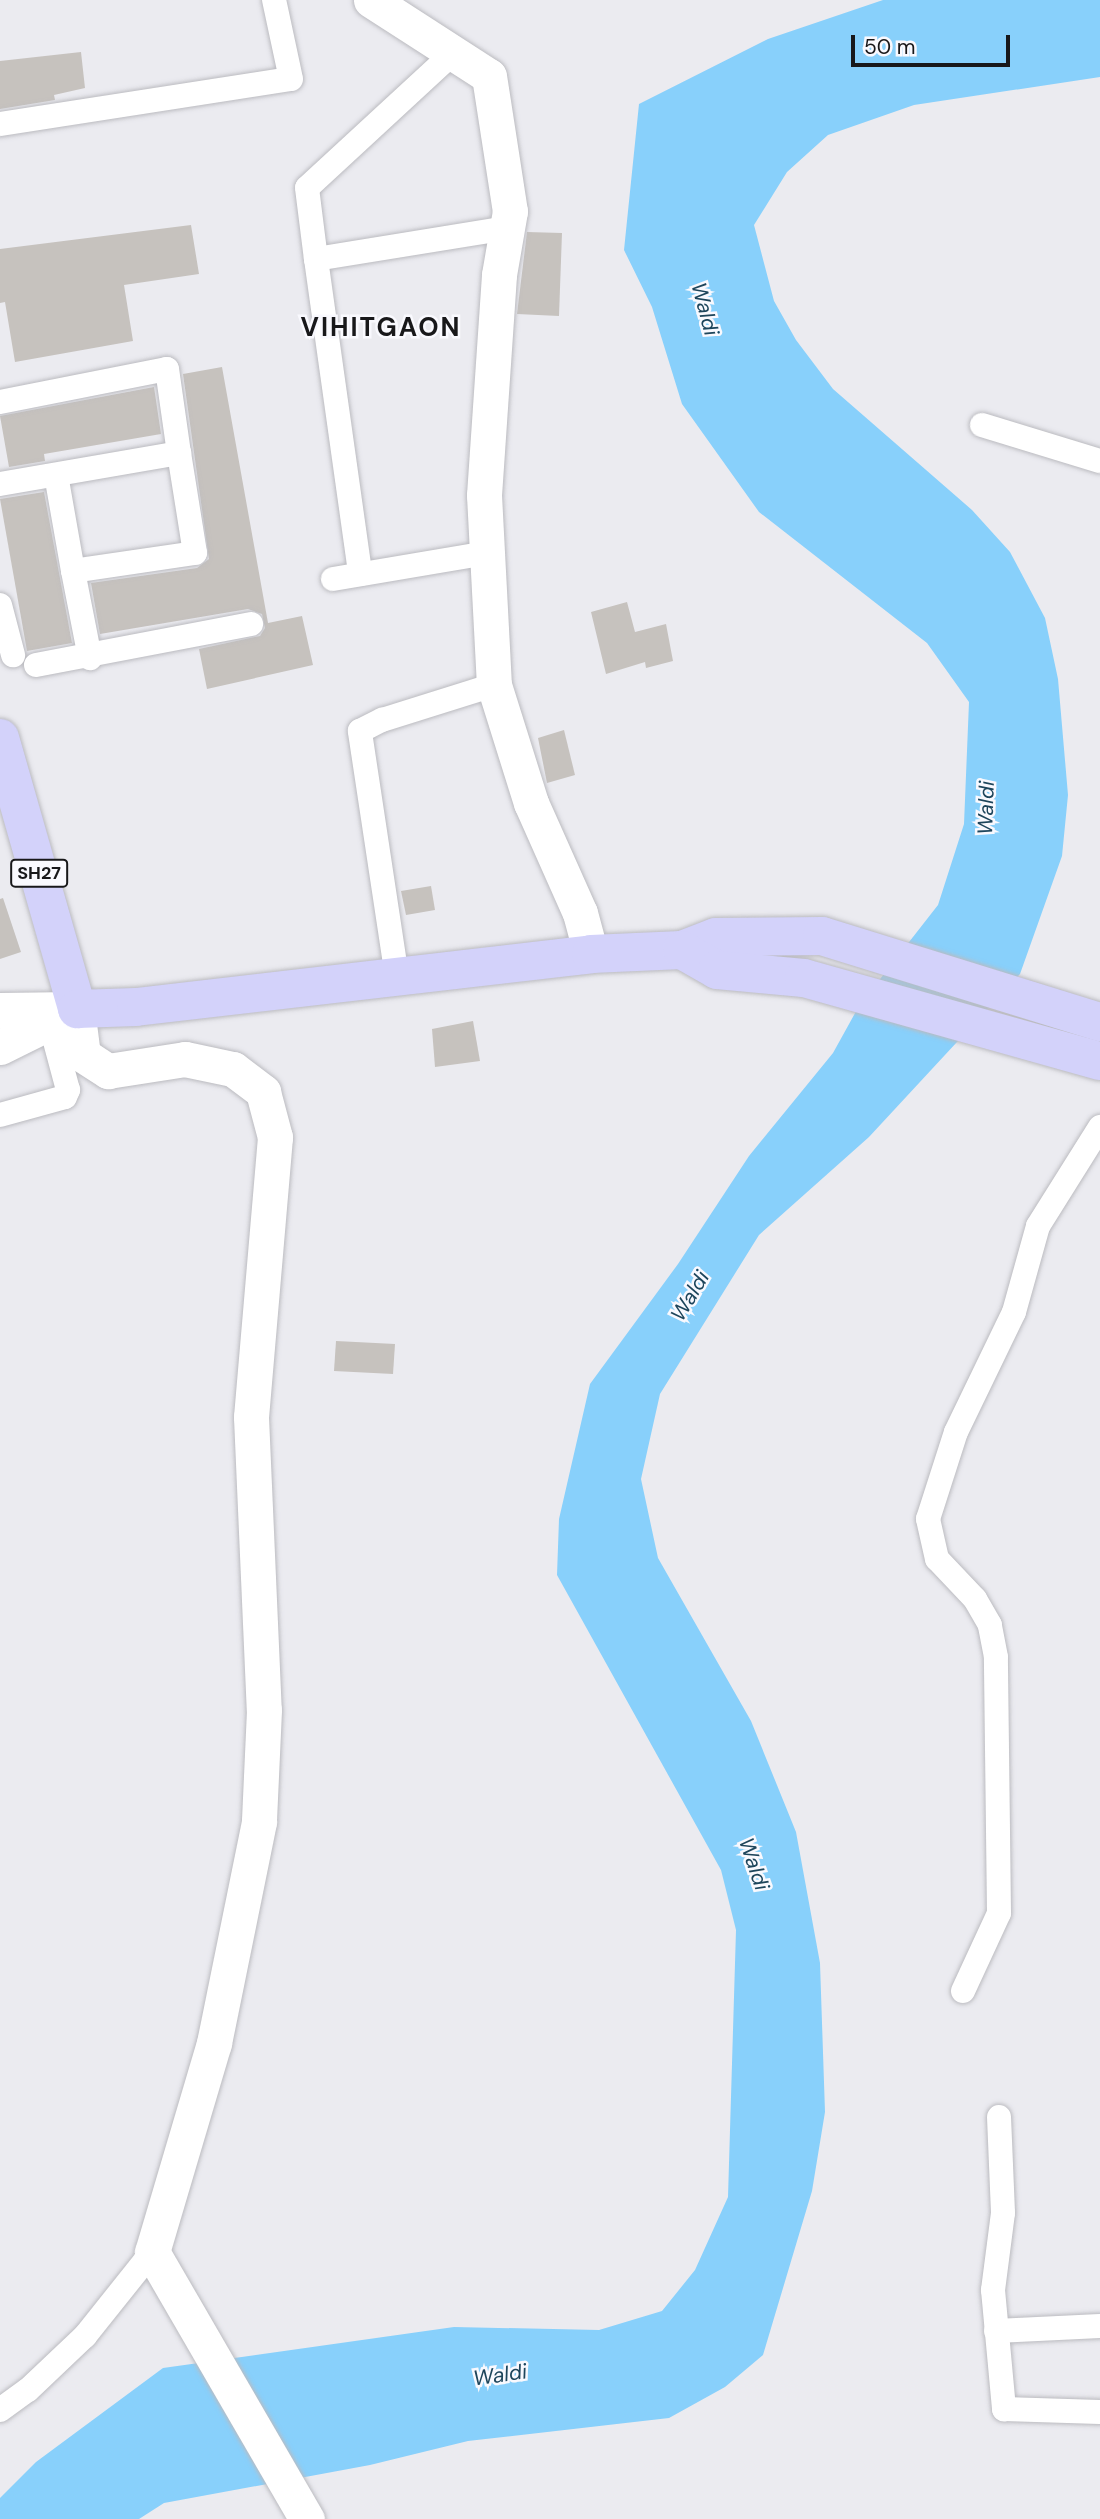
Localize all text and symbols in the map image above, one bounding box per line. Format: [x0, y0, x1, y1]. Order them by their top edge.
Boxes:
scale bar [855, 21, 1014, 65]
text: 50 m [864, 33, 915, 61]
water label: Waldi [686, 280, 724, 338]
district label: VIHITGAON [302, 312, 460, 344]
water label: Waldi [972, 781, 1000, 835]
road number: SH27 [9, 858, 69, 888]
water label: Waldi [665, 1266, 715, 1326]
water label: Waldi [733, 1834, 775, 1894]
water label: Waldi [471, 2359, 529, 2391]

